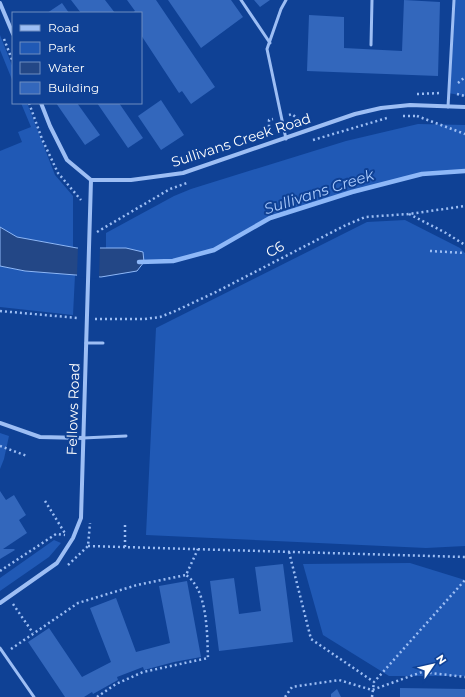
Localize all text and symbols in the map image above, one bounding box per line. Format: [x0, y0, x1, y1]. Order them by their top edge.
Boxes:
legend [12, 12, 142, 104]
text: Road [48, 20, 79, 35]
text: Park [48, 40, 76, 55]
text: Water [48, 60, 85, 75]
text: Building [48, 80, 99, 95]
street label: Sullivans Creek Road [169, 109, 313, 171]
water label: Sullivans Creek [261, 164, 377, 218]
street label: C6 [263, 237, 288, 261]
street label: Fellows Road [62, 362, 84, 456]
north arrow [413, 645, 453, 685]
text: N [433, 652, 450, 667]

